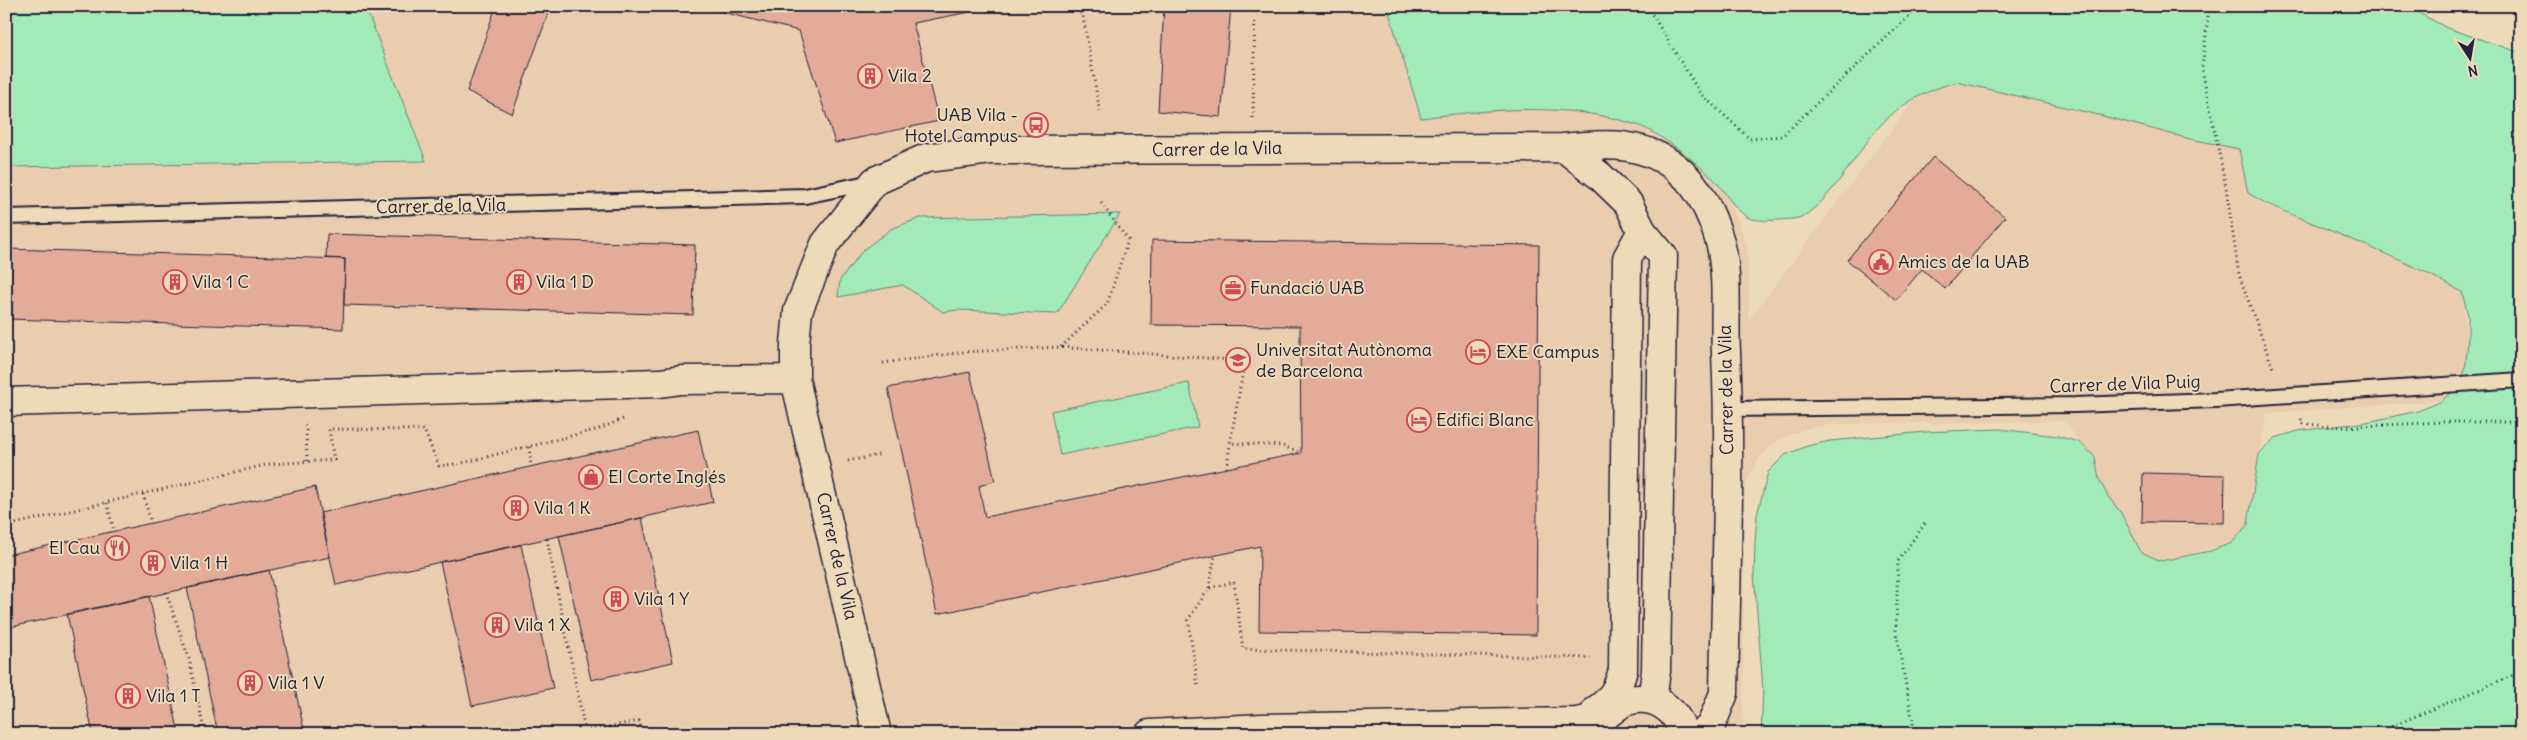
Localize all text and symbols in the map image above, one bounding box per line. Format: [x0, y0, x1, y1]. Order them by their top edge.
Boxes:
north arrow [2444, 32, 2494, 82]
text: N [2466, 61, 2479, 81]
building icon: Vila 2 [857, 63, 883, 89]
place label: Vila 2 [888, 64, 932, 87]
place label: UAB Vila - Hotel Campus [904, 103, 1018, 147]
bus stop icon: UAB Vila - Hotel Campus [1023, 112, 1049, 138]
street label: Carrer de la Vila [1152, 136, 1282, 161]
street label: Carrer de la Vila [376, 193, 506, 218]
public building icon: Amics de la UAB [1868, 249, 1894, 275]
place label: Amics de la UAB [1898, 250, 2030, 273]
building icon: Vila 1 C [162, 269, 188, 295]
building icon: Vila 1 D [506, 269, 532, 295]
place label: Vila 1 C [192, 270, 249, 293]
place label: Vila 1 D [536, 270, 594, 293]
office icon: Fundació UAB [1220, 275, 1246, 301]
place label: Fundació UAB [1250, 276, 1364, 299]
street label: Carrer de la Vila [1713, 325, 1738, 455]
place label: Universitat Autònoma de Barcelona [1256, 338, 1432, 382]
hotel icon: EXE Campus [1465, 339, 1491, 365]
place label: EXE Campus [1496, 340, 1599, 363]
school or university icon: Universitat Autònoma de Barcelona [1225, 347, 1251, 373]
street label: Carrer de Vila Puig [2049, 369, 2201, 398]
hotel icon: Edifici Blanc [1406, 407, 1432, 433]
place label: Edifici Blanc [1436, 408, 1534, 431]
shop icon: El Corte Inglés [578, 464, 604, 490]
place label: El Corte Inglés [608, 465, 726, 488]
street label: Carrer de la Vila [812, 490, 863, 622]
building icon: Vila 1 K [503, 495, 529, 521]
place label: Vila 1 K [534, 496, 590, 519]
restaurant icon: El Cau [104, 535, 130, 561]
place label: El Cau [49, 536, 100, 559]
building icon: Vila 1 H [140, 550, 166, 576]
place label: Vila 1 H [170, 551, 228, 574]
building icon: Vila 1 Y [603, 586, 629, 612]
place label: Vila 1 Y [634, 587, 689, 610]
building icon: Vila 1 X [484, 612, 510, 638]
place label: Vila 1 X [514, 613, 571, 636]
building icon: Vila 1 V [237, 670, 263, 696]
place label: Vila 1 V [268, 671, 325, 694]
building icon: Vila 1 T [115, 683, 141, 709]
place label: Vila 1 T [146, 684, 201, 707]

